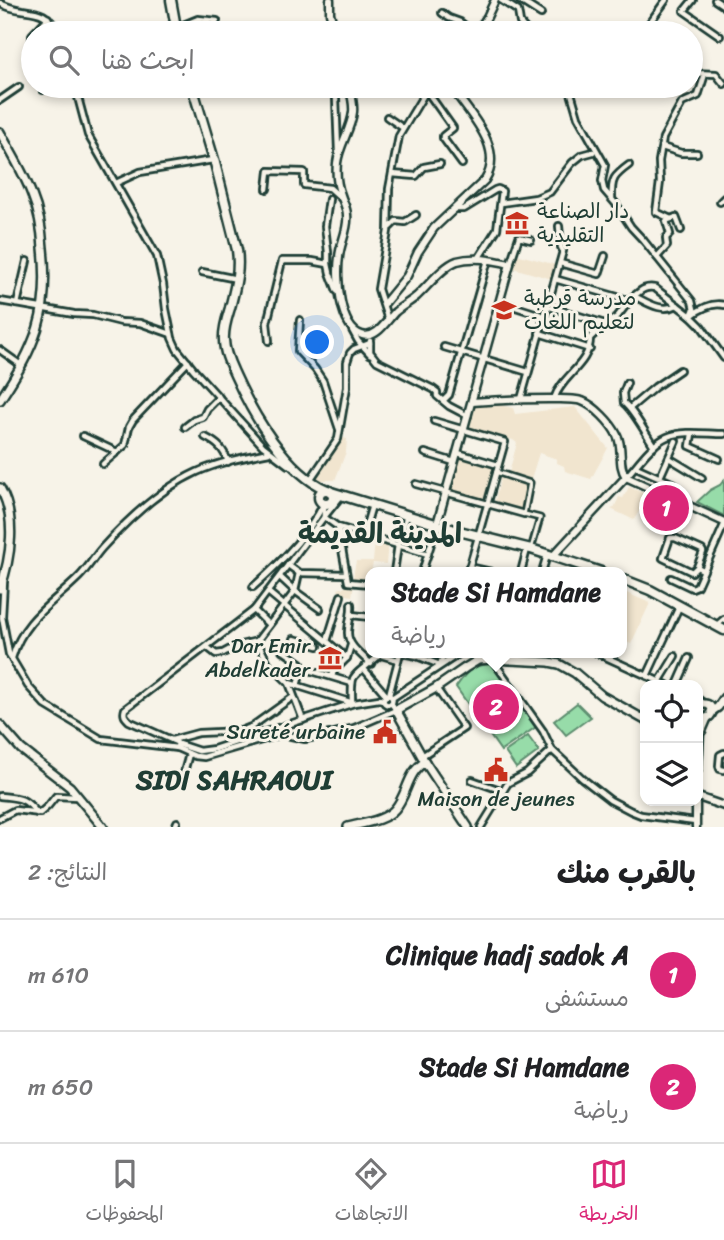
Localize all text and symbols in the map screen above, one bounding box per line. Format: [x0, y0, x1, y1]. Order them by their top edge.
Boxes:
search box [21, 21, 703, 98]
text: ابحث هنا [101, 37, 195, 83]
icon: search [45, 41, 83, 79]
place label: دار الصناعة التقليدية [537, 192, 629, 254]
museum icon: دار الصناعة التقليدية [503, 209, 531, 237]
place label: مدرسة قرطبة لتعليم اللغات [524, 279, 636, 341]
school or university icon: مدرسة قرطبة لتعليم اللغات [490, 296, 518, 324]
your location [300, 325, 334, 359]
pin: 1 [643, 482, 689, 534]
district label: المدينة القديمة [298, 509, 462, 558]
popup [365, 567, 627, 658]
text: Stade Si Hamdane [391, 569, 601, 615]
text: رياضة [391, 615, 446, 656]
place label: Dar Emir Abdelkader [204, 627, 311, 689]
museum icon: Dar Emir Abdelkader [316, 644, 344, 672]
map controls [640, 680, 703, 806]
button: locate [640, 680, 703, 743]
pin: 2 [473, 681, 519, 733]
place label: Sureté urbaine [227, 713, 365, 751]
public building icon: Sureté urbaine [371, 718, 399, 746]
button: layers [640, 743, 703, 806]
district label: SIDI SAHRAOUI [135, 755, 334, 804]
public building icon: Maison de jeunes [482, 756, 510, 784]
place label: Maison de jeunes [417, 780, 575, 818]
text: بالقرب منك [557, 846, 696, 900]
text: النتائج: 2 [28, 852, 107, 893]
text: Clinique hadj sadok A [386, 932, 629, 978]
text: 610 m [28, 955, 89, 996]
text: 1 [668, 955, 678, 996]
text: مستشفى [545, 978, 629, 1019]
text: Stade Si Hamdane [419, 1044, 629, 1090]
text: 650 m [28, 1067, 93, 1108]
text: 2 [666, 1067, 680, 1108]
text: رياضة [574, 1090, 629, 1131]
tab: المحفوظات [86, 1155, 164, 1230]
tab: الاتجاهات [335, 1155, 408, 1230]
tab: الخريطة [579, 1155, 638, 1230]

